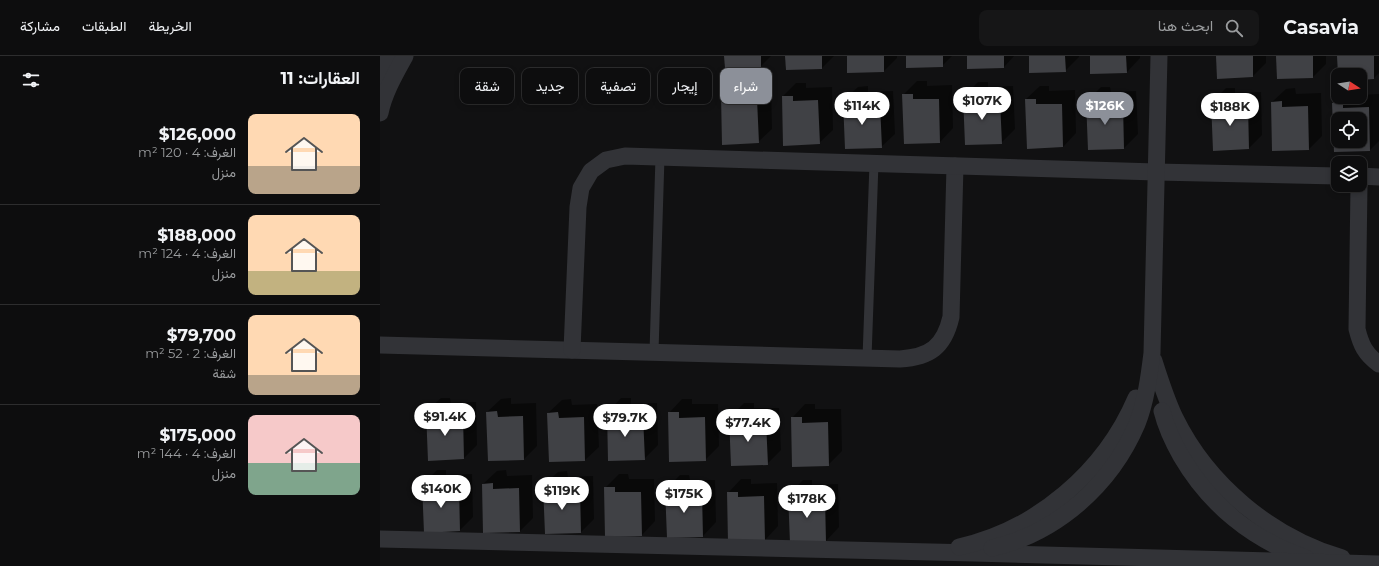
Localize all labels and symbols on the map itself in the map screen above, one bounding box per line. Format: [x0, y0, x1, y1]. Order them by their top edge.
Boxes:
north arrow [1331, 68, 1367, 104]
pin: $107K [954, 87, 1010, 121]
pin: $114K [834, 92, 890, 126]
pin: $126K [1077, 92, 1133, 126]
pin: $188K [1202, 93, 1258, 127]
pin: $91.4K [412, 403, 478, 437]
pin: $79.7K [592, 404, 658, 438]
pin: $77.4K [715, 409, 781, 443]
pin: $140K [413, 475, 469, 509]
pin: $119K [534, 477, 590, 511]
pin: $175K [656, 480, 712, 514]
pin: $178K [779, 485, 835, 519]

